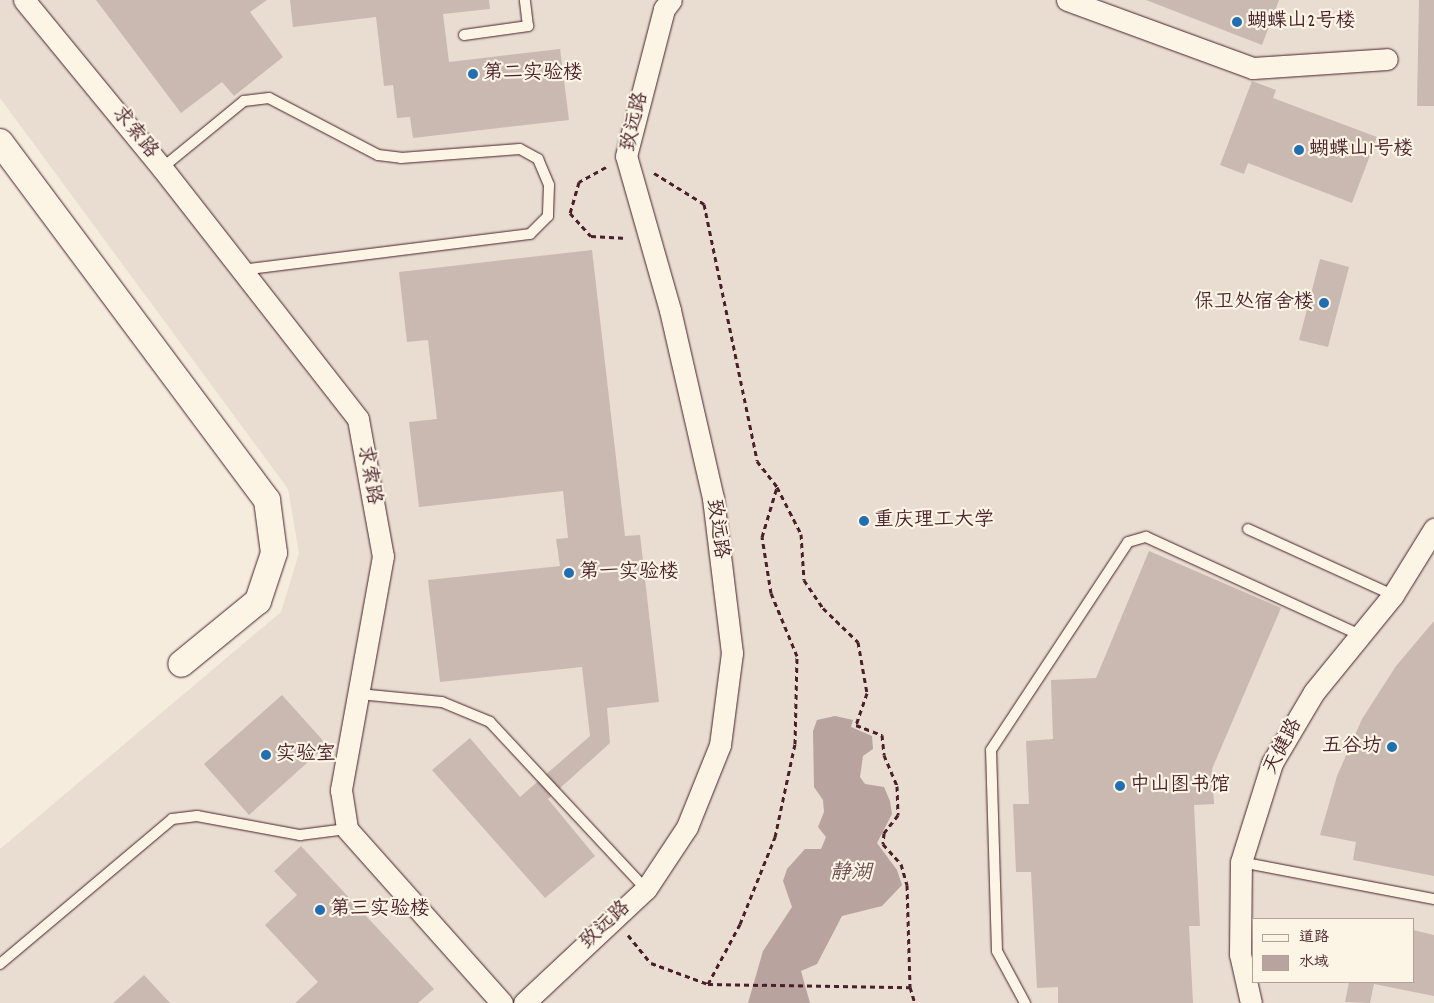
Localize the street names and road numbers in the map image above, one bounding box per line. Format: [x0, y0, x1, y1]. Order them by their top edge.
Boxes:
street label: 致远路 [618, 90, 654, 154]
street label: 求索路 [106, 102, 162, 164]
street label: 求索路 [351, 443, 385, 507]
street label: 致远路 [700, 498, 732, 560]
street label: 天健路 [1260, 715, 1308, 779]
street label: 致远路 [576, 897, 636, 955]

